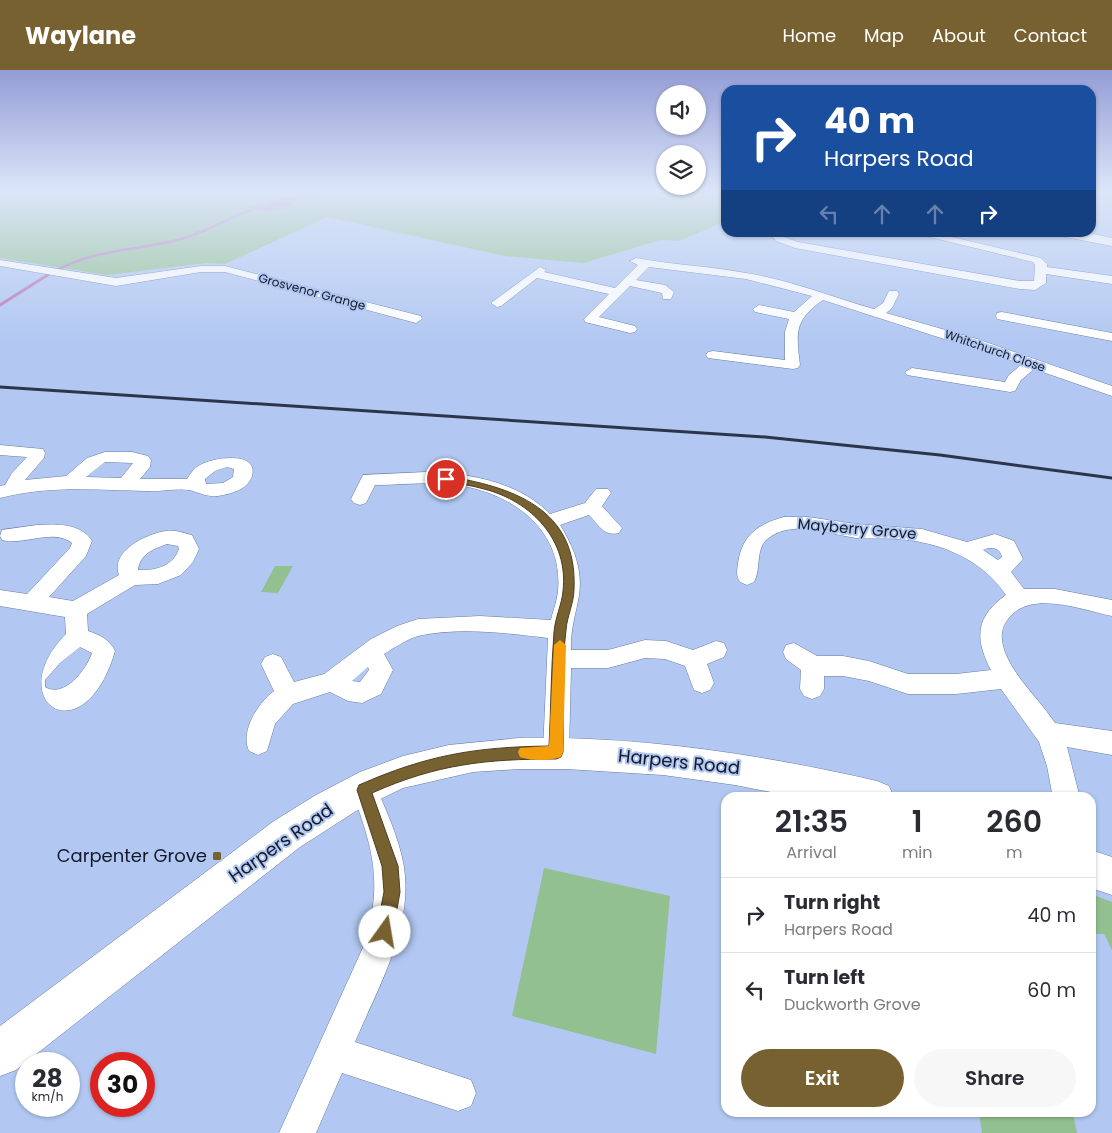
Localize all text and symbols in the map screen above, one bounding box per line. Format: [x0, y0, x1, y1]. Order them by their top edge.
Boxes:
text: Waylane [25, 19, 136, 52]
text: Home [782, 23, 836, 48]
text: Map [864, 23, 904, 48]
text: About [932, 23, 986, 48]
text: Contact [1014, 23, 1087, 48]
map controls [656, 85, 706, 195]
button: sound [656, 85, 706, 135]
text: 40 m [824, 96, 915, 145]
icon: right [741, 105, 806, 170]
text: Harpers Road [824, 143, 974, 174]
button: layers [656, 145, 706, 195]
icon: left [815, 200, 843, 228]
icon: ahead [868, 200, 896, 228]
icon: ahead [921, 200, 949, 228]
icon: right [974, 200, 1002, 228]
street label: Grosvenor Grange [257, 269, 368, 314]
street label: Whitchurch Close [942, 325, 1048, 376]
pin [425, 458, 467, 500]
icon: arrive [432, 465, 460, 493]
street label: Mayberry Grove [797, 513, 917, 544]
street label: Harpers Road [617, 743, 741, 780]
street label: Harpers Road [223, 797, 338, 888]
text: 21:35 [775, 800, 848, 843]
text: 1 [912, 800, 923, 843]
text: 260 [986, 800, 1042, 843]
text: Arrival [786, 841, 837, 864]
text: min [902, 841, 933, 864]
text: m [1006, 841, 1023, 864]
place label: Carpenter Grove [57, 843, 207, 868]
marker: Carpenter Grove [211, 850, 223, 862]
text: Turn right [784, 889, 880, 916]
icon: right [741, 901, 769, 929]
text: 40 m [1027, 902, 1076, 929]
position arrow [358, 905, 410, 957]
text: Harpers Road [784, 918, 893, 941]
text: Turn left [784, 964, 865, 991]
icon: left [741, 976, 769, 1004]
text: 60 m [1027, 977, 1076, 1004]
text: Duckworth Grove [784, 993, 921, 1016]
button: Exit [741, 1049, 904, 1107]
button: Share [914, 1049, 1076, 1107]
speed limit sign: 30 [90, 1052, 155, 1117]
text: 28 [32, 1061, 63, 1096]
text: km/h [32, 1088, 63, 1105]

